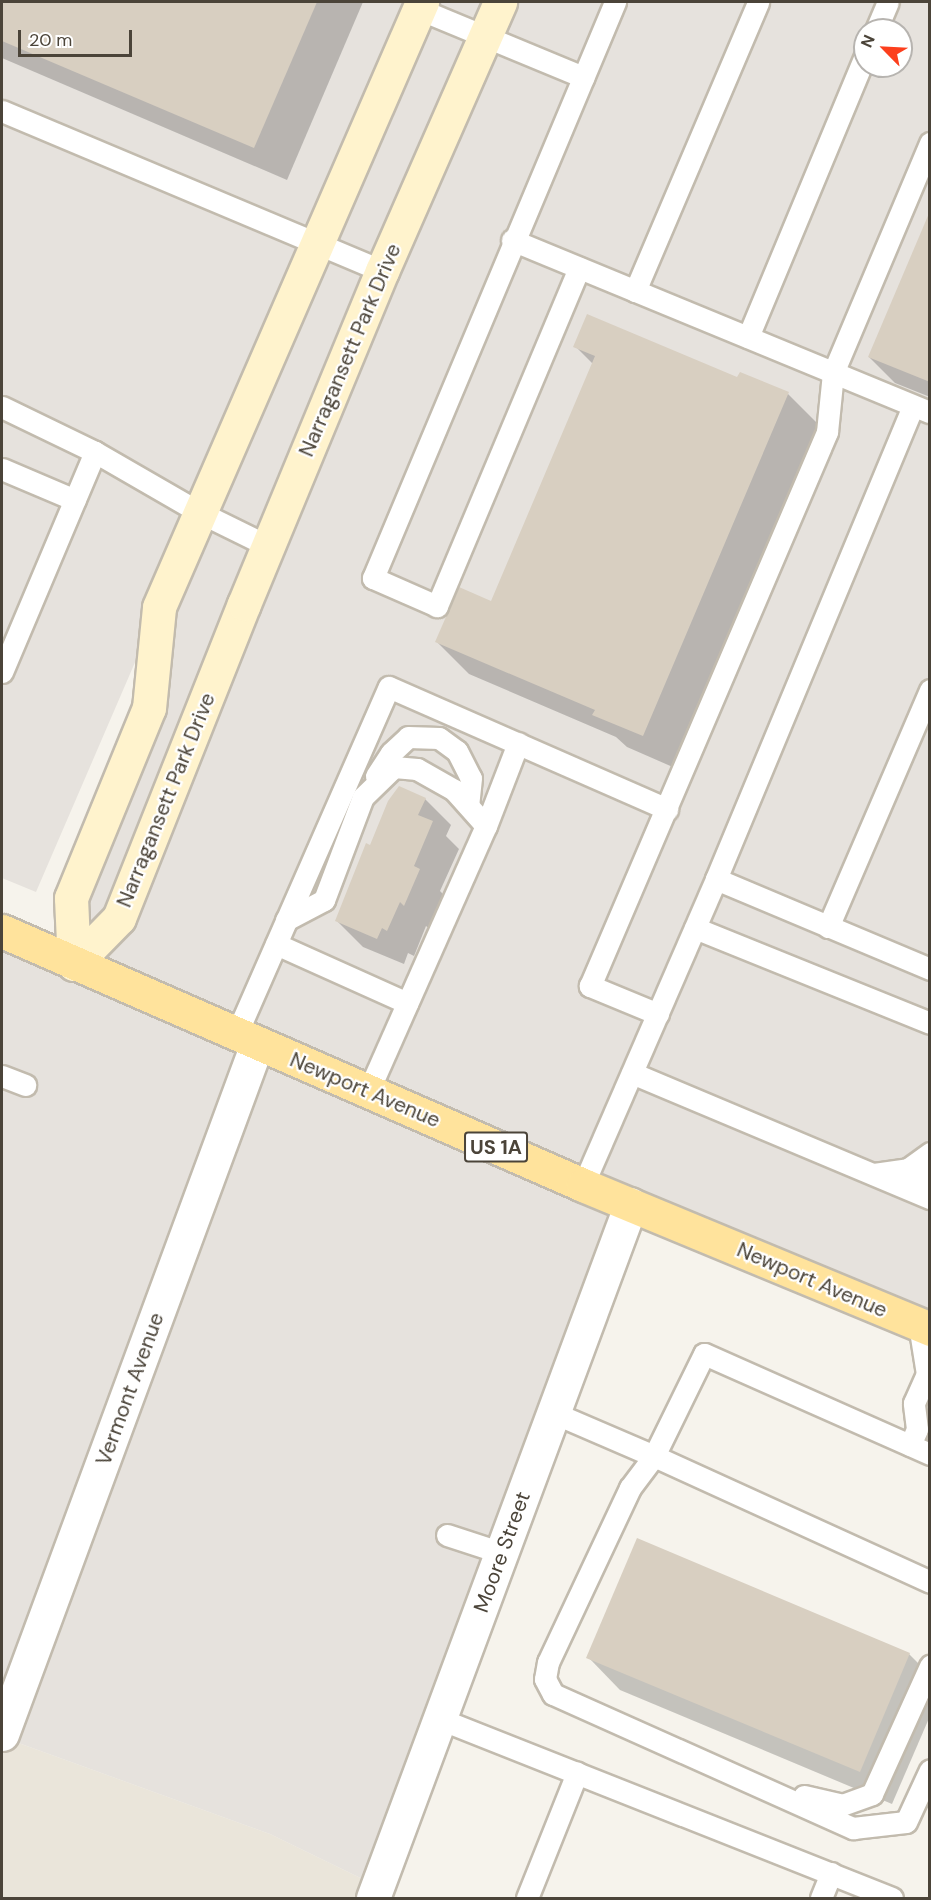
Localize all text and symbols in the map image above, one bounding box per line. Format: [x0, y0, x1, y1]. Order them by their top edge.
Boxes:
scale bar [21, 18, 135, 56]
north arrow [853, 18, 913, 78]
text: 20 m [29, 28, 72, 52]
text: N [856, 32, 880, 51]
street label: Narragansett Park Drive [294, 240, 406, 460]
street label: Narragansett Park Drive [111, 689, 221, 911]
street label: Newport Avenue [286, 1047, 444, 1133]
road number: US 1A [463, 1130, 529, 1164]
street label: Newport Avenue [733, 1237, 891, 1323]
street label: Vermont Avenue [91, 1309, 169, 1469]
street label: Moore Street [468, 1488, 536, 1616]

